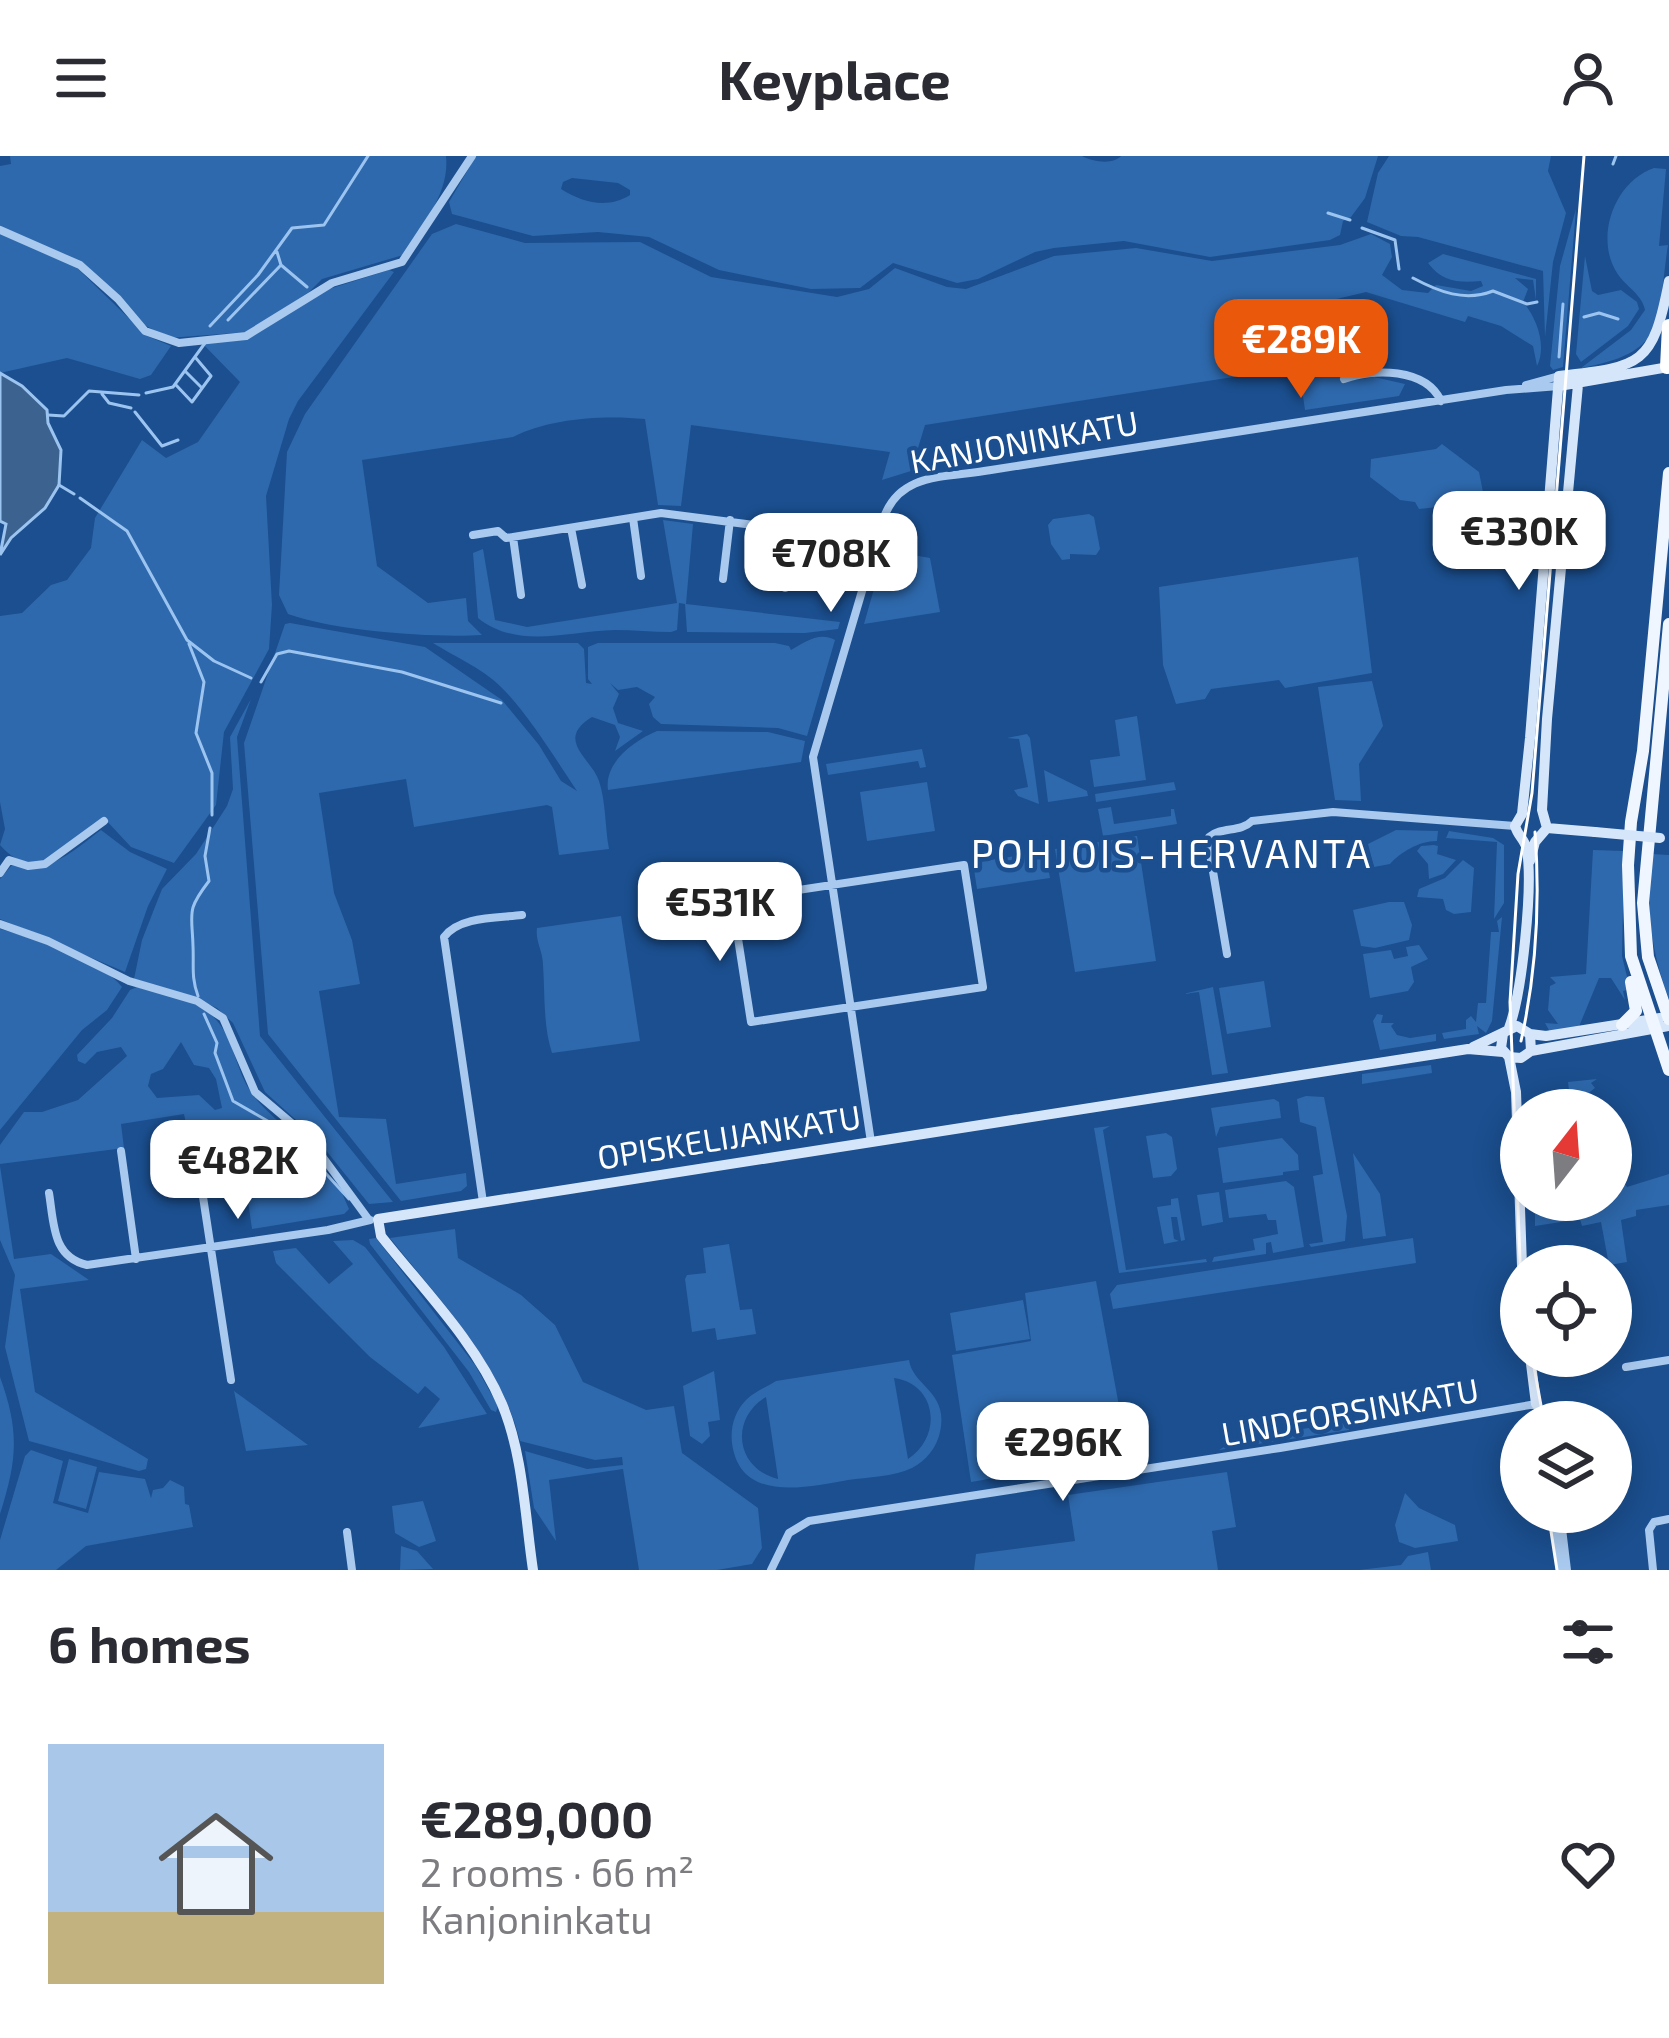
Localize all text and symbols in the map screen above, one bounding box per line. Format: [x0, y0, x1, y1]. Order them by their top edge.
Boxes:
icon: menu [48, 45, 114, 111]
icon: person [1555, 45, 1621, 111]
text: Keyplace [718, 46, 951, 111]
pin: €289K [1217, 299, 1385, 401]
text: €289K [1241, 314, 1361, 361]
street label: KANJONINKATU [907, 401, 1141, 481]
pin: €330K [1435, 491, 1603, 593]
text: €330K [1460, 506, 1578, 553]
pin: €708K [747, 513, 915, 615]
text: €708K [771, 528, 891, 575]
district label: POHJOIS-HERVANTA [971, 829, 1373, 876]
pin: €531K [636, 862, 804, 964]
text: €531K [665, 877, 775, 924]
north arrow [1500, 1089, 1632, 1221]
map controls [1500, 1089, 1632, 1533]
street label: OPISKELIJANKATU [594, 1095, 864, 1177]
pin: €482K [154, 1120, 322, 1222]
text: €482K [177, 1135, 299, 1182]
button: locate [1500, 1245, 1632, 1377]
street label: LINDFORSINKATU [1218, 1369, 1482, 1453]
button: layers [1500, 1401, 1632, 1533]
pin: €296K [979, 1402, 1147, 1504]
text: €296K [1004, 1417, 1122, 1464]
icon: filters [1555, 1609, 1621, 1675]
text: 6 homes [48, 1612, 251, 1673]
text: €289,000 [420, 1787, 653, 1848]
icon: home [144, 1792, 288, 1936]
icon: heart [1555, 1831, 1621, 1897]
text: 2 rooms · 66 m² [420, 1848, 694, 1895]
text: Kanjoninkatu [420, 1895, 652, 1942]

